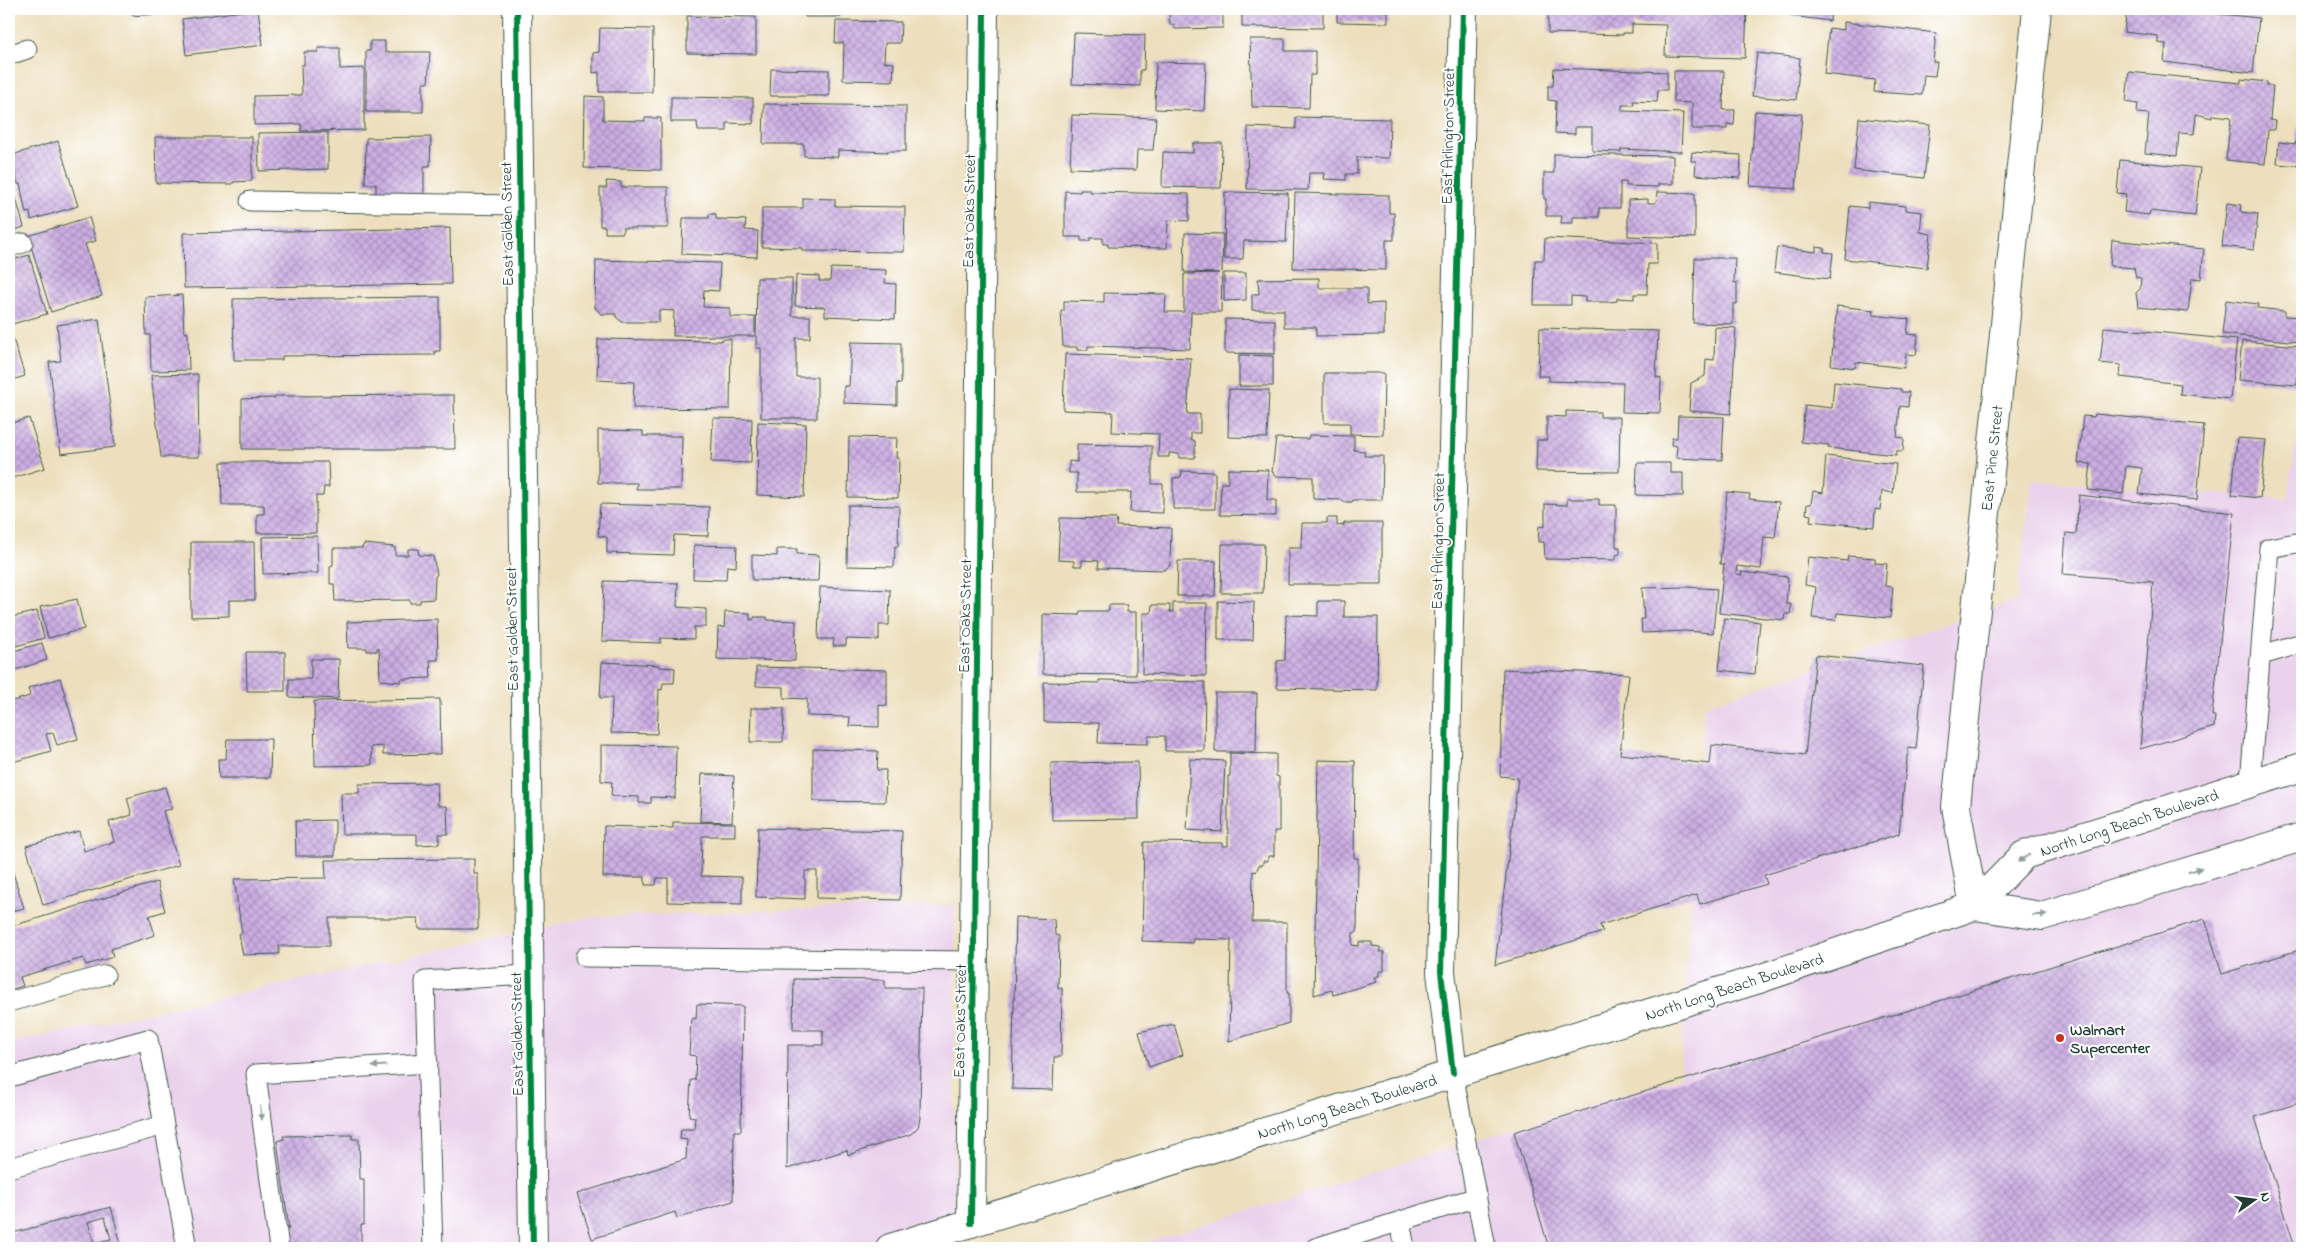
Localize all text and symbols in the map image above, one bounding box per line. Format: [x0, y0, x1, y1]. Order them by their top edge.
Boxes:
street label: East Arlington Street [1436, 67, 1462, 205]
street label: East Oaks Street [957, 153, 983, 268]
street label: East Golden Street [495, 161, 521, 287]
street label: East Pine Street [1975, 403, 2011, 512]
street label: East Arlington Street [1426, 472, 1452, 610]
street label: East Oaks Street [953, 558, 979, 673]
street label: East Golden Street [500, 566, 526, 692]
street label: North Long Beach Boulevard [2037, 784, 2222, 864]
one-way arrow [2017, 853, 2031, 863]
one-way arrow [2188, 865, 2203, 873]
one-way arrow [2032, 910, 2048, 918]
street label: North Long Beach Boulevard [1642, 948, 1827, 1028]
street label: East Oaks Street [948, 963, 974, 1078]
street label: East Golden Street [505, 971, 531, 1097]
place label: Walmart Supercenter [2070, 1019, 2151, 1061]
marker: Walmart Supercenter [2054, 1032, 2066, 1044]
one-way arrow [371, 1063, 387, 1071]
street label: North Long Beach Boulevard [1255, 1069, 1440, 1147]
one-way arrow [257, 1105, 265, 1121]
north arrow [2228, 1174, 2278, 1224]
text: N [2254, 1190, 2276, 1204]

